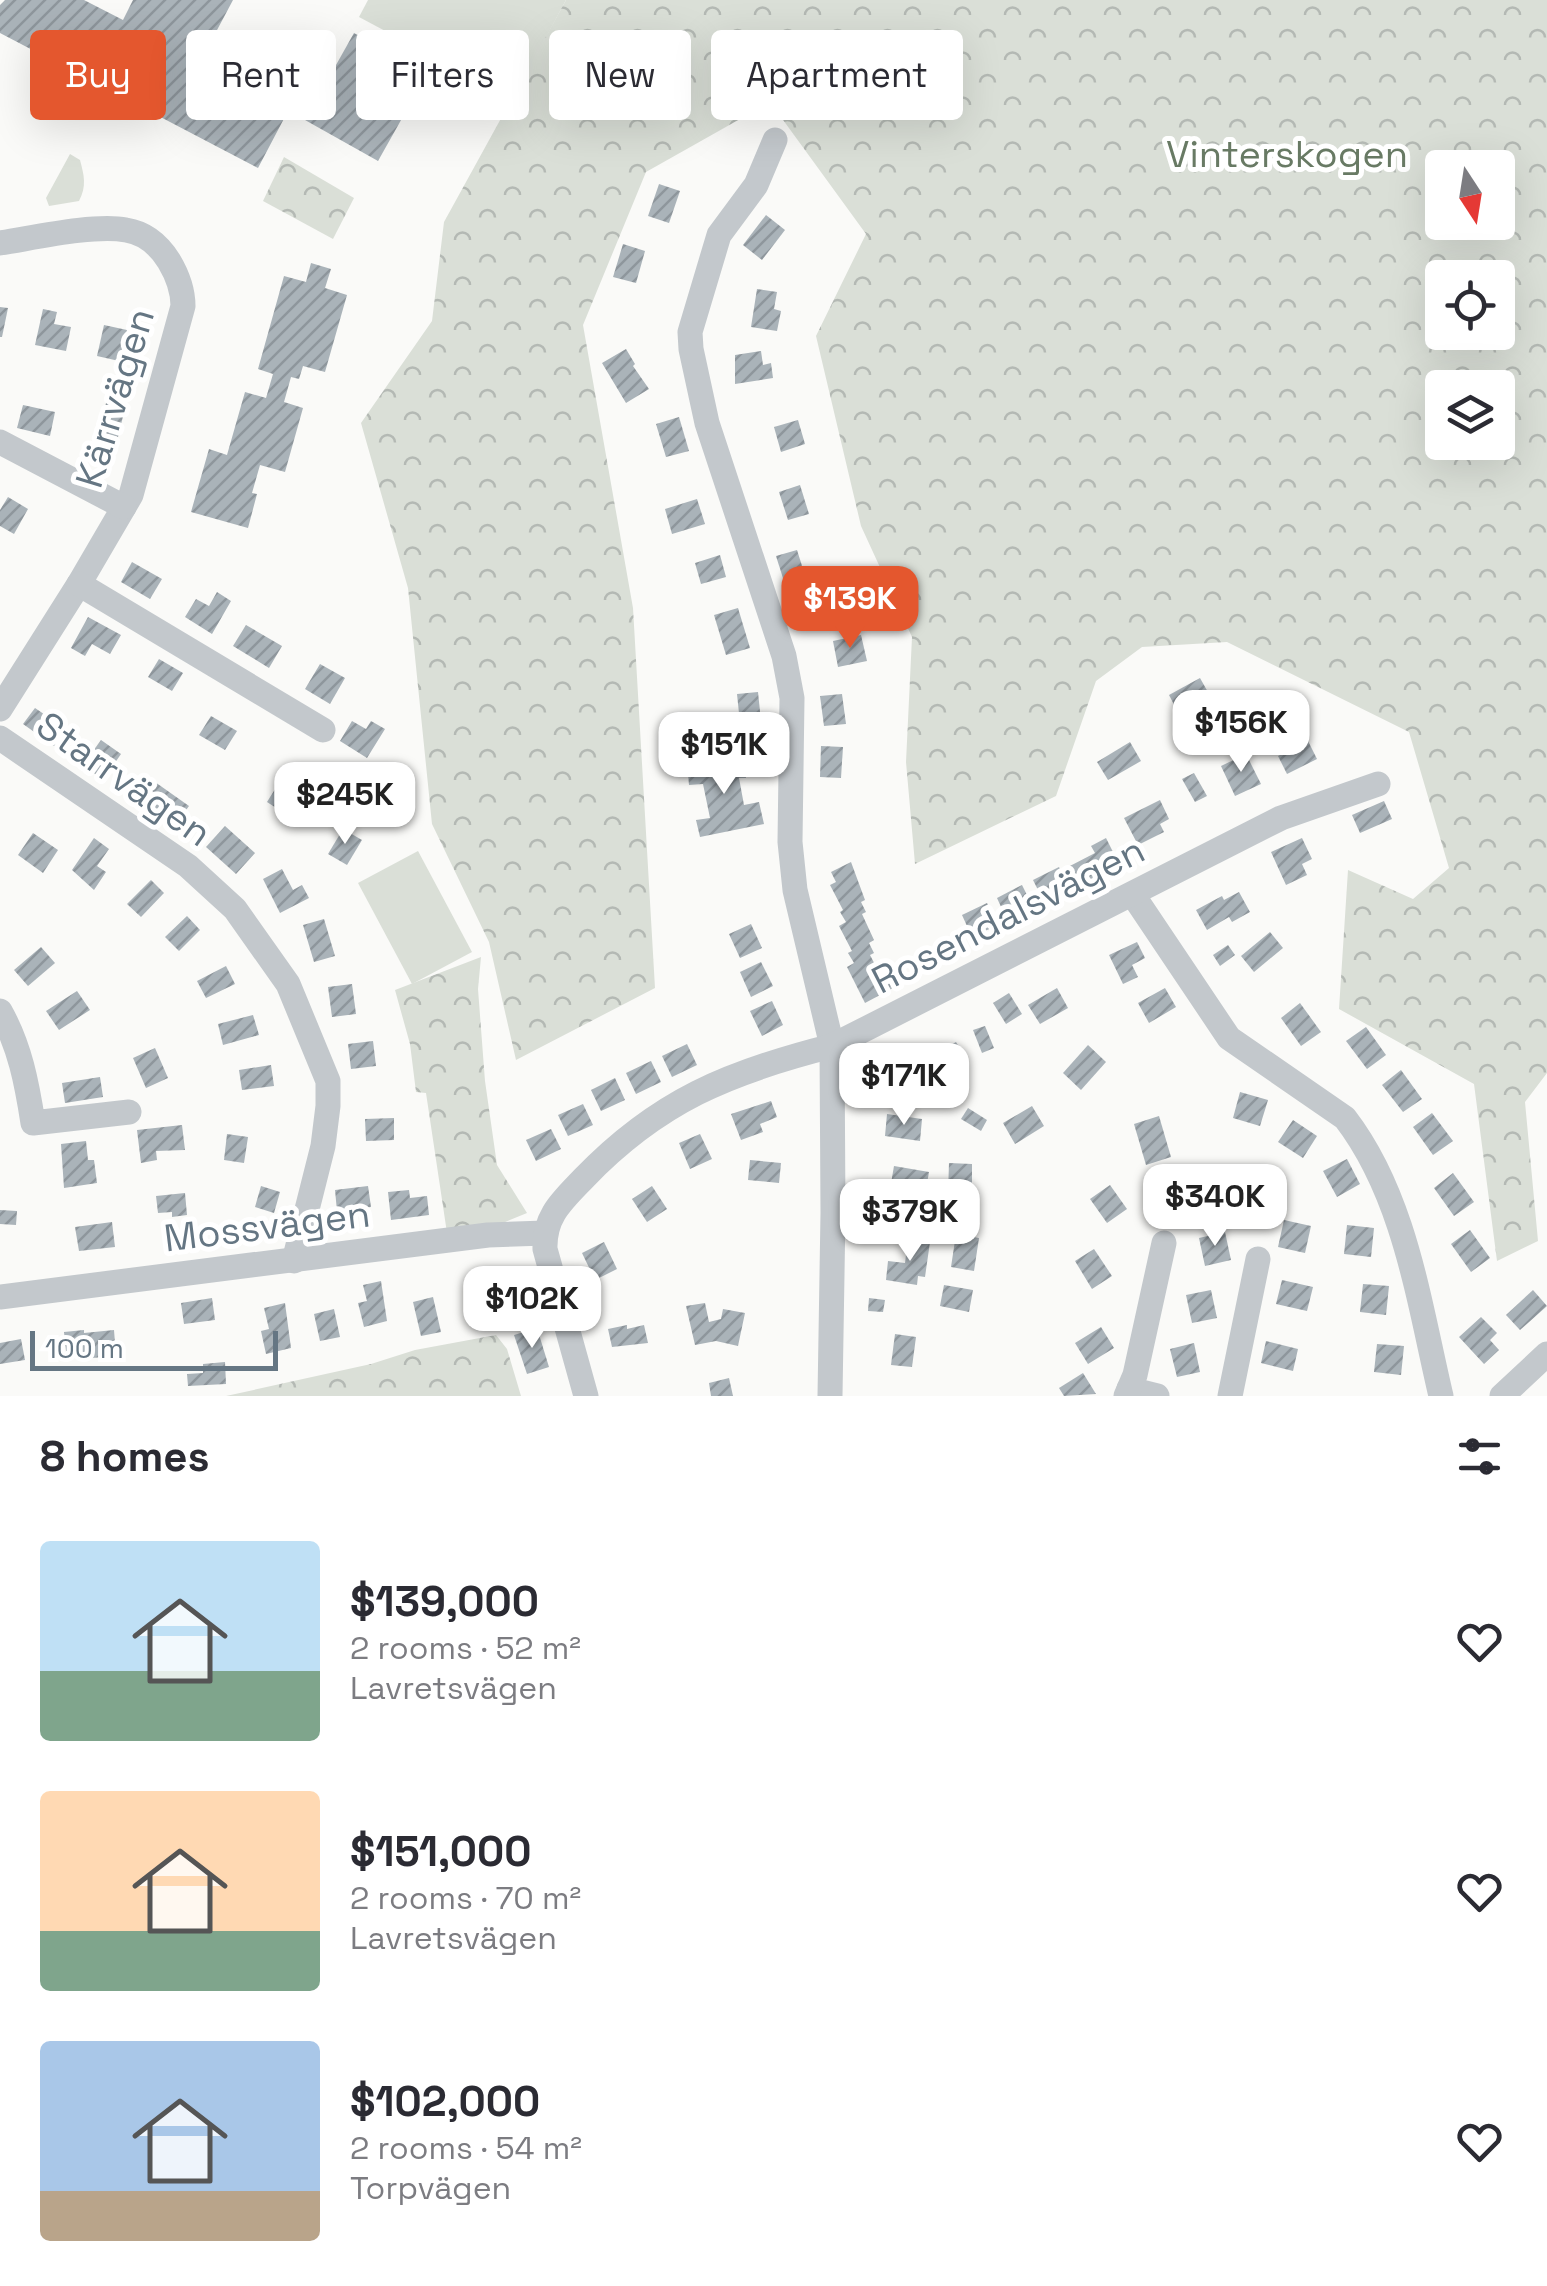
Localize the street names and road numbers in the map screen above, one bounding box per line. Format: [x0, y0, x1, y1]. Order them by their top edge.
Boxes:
street label: Kärrvägen [65, 302, 165, 494]
street label: Starrvägen [27, 701, 221, 857]
street label: Rosendalsvägen [864, 826, 1152, 1004]
street label: Mossvägen [161, 1190, 373, 1262]

